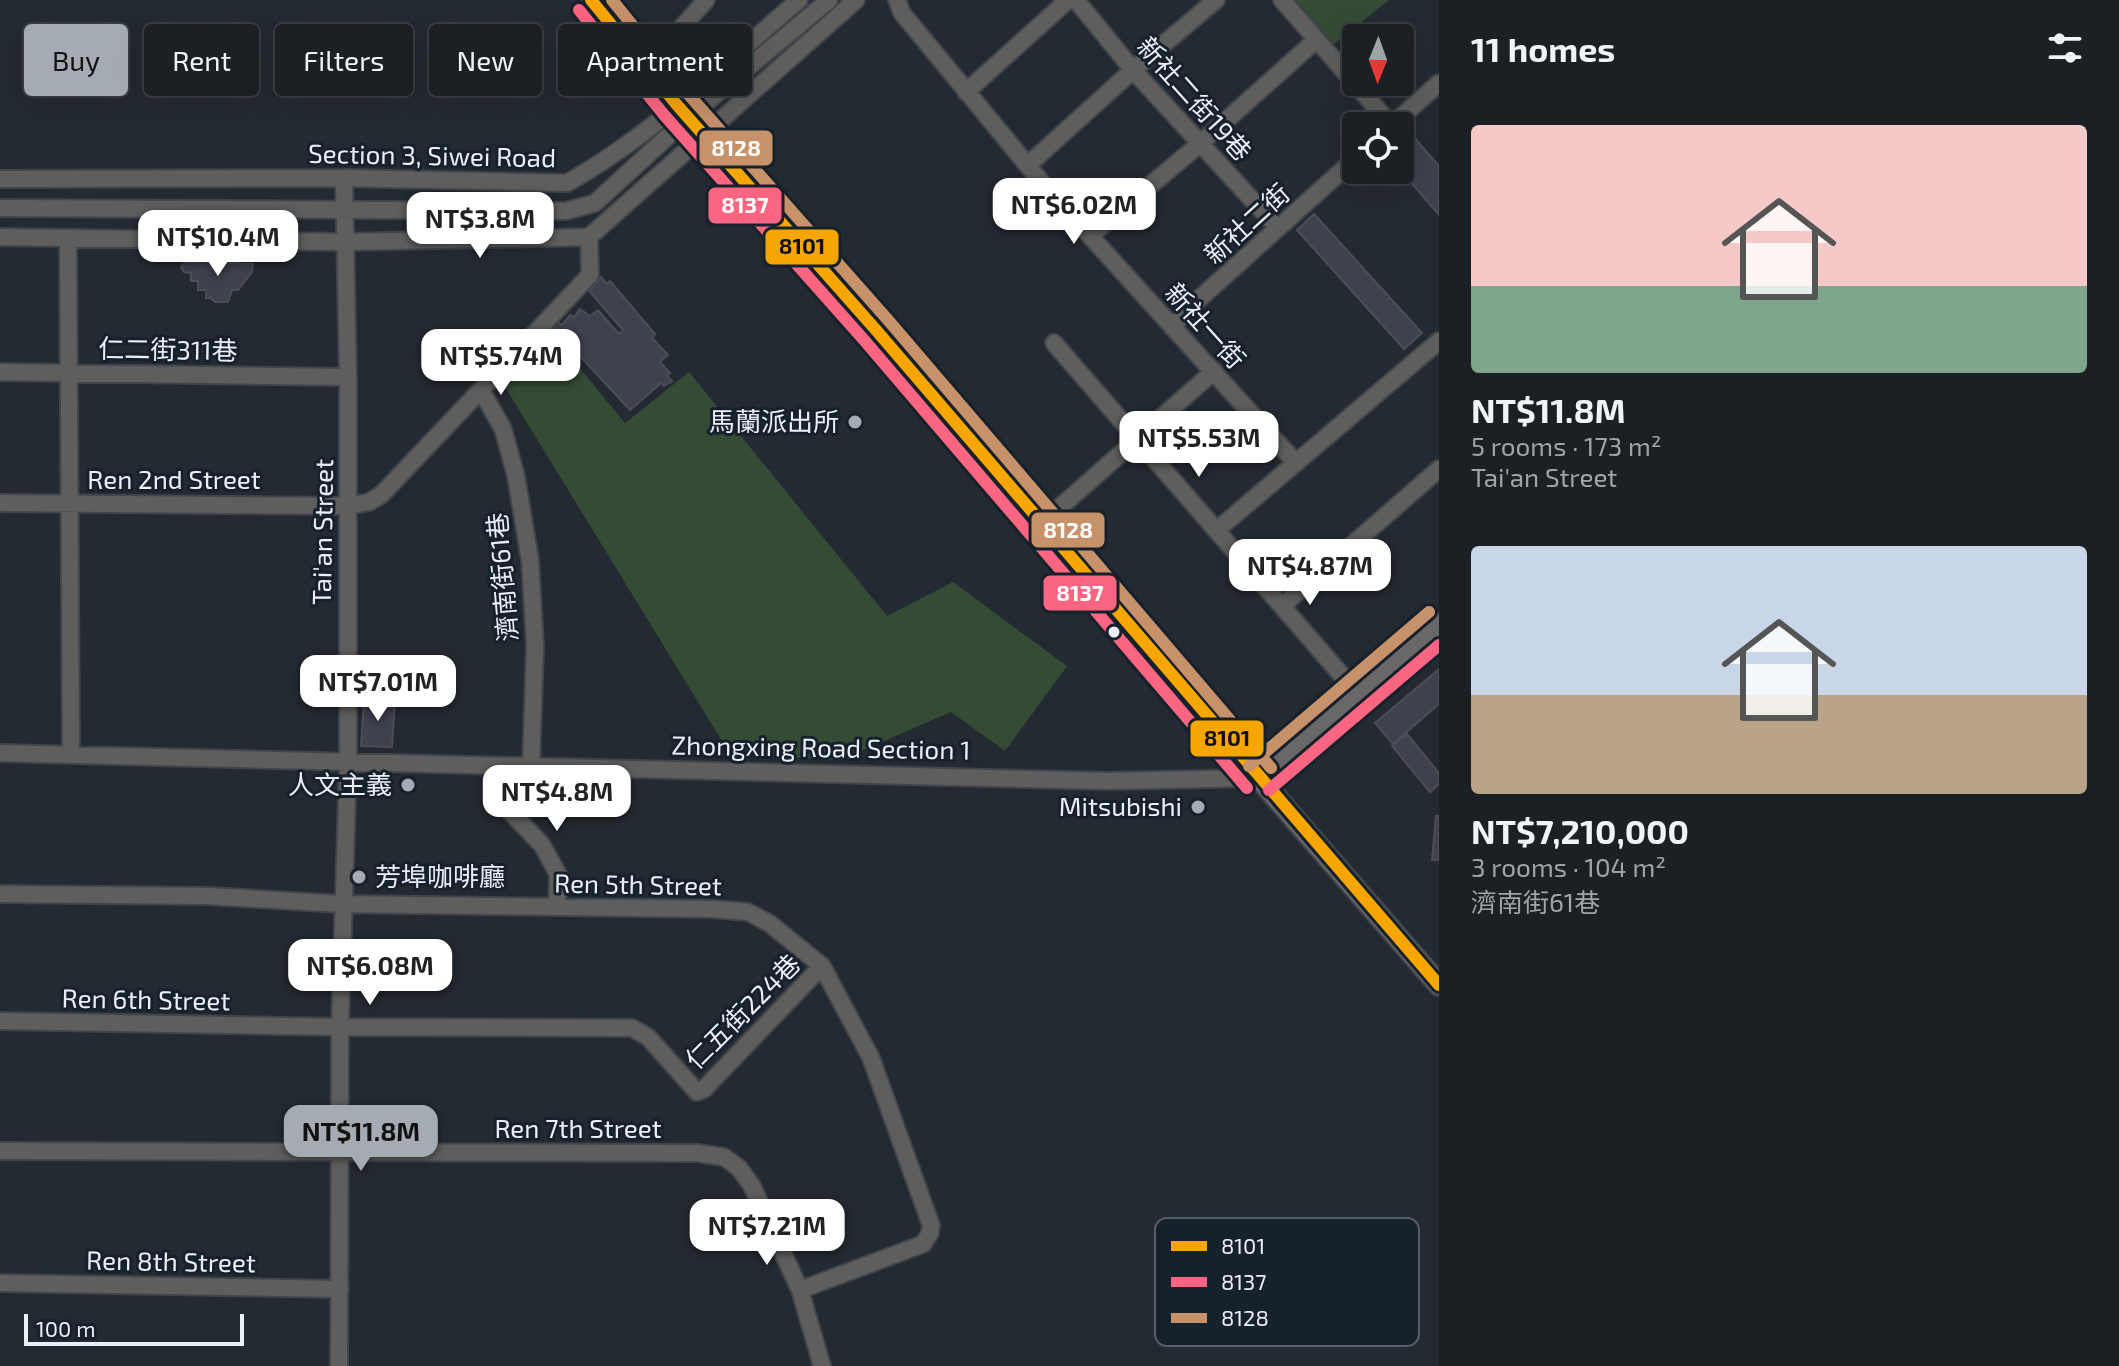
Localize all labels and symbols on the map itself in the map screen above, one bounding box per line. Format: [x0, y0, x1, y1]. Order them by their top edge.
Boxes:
north arrow [1342, 24, 1414, 96]
street label: 新社二街19巷 [1132, 30, 1259, 166]
line badge: 8128 [698, 129, 774, 167]
text: 8128 [711, 134, 761, 160]
street label: Section 3, Siwei Road [308, 137, 556, 172]
street label: 新社二街 [1197, 177, 1295, 269]
pin: NT$6.02M [991, 178, 1157, 246]
line badge: 8137 [707, 186, 783, 225]
text: 8137 [721, 191, 769, 217]
pin: NT$3.8M [406, 192, 554, 260]
pin: NT$10.4M [135, 210, 301, 278]
line badge: 8101 [764, 228, 840, 266]
text: 8101 [779, 232, 825, 258]
street label: 新社一街 [1160, 276, 1252, 374]
pin: NT$5.74M [418, 329, 584, 397]
street label: 仁二街311巷 [98, 332, 238, 365]
place label: 馬蘭派出所 [709, 405, 839, 436]
pin: NT$5.53M [1116, 411, 1282, 479]
marker: 馬蘭派出所 [846, 413, 864, 431]
street label: Tai'an Street [305, 459, 338, 605]
street label: Ren 2nd Street [87, 463, 261, 494]
street label: 濟南街61巷 [480, 511, 523, 643]
line badge: 8128 [1030, 511, 1106, 549]
text: 8128 [1043, 516, 1093, 542]
pin: NT$4.87M [1227, 539, 1393, 607]
line badge: 8137 [1042, 574, 1118, 612]
text: 8137 [1056, 579, 1104, 605]
unlabelled marker [1106, 624, 1122, 640]
pin: NT$7.01M [295, 655, 461, 723]
line badge: 8101 [1189, 719, 1265, 758]
text: 8101 [1204, 724, 1250, 750]
street label: Zhongxing Road Section 1 [671, 728, 971, 765]
pin: NT$4.8M [483, 765, 631, 833]
place label: 人文主義 [288, 768, 392, 799]
marker: 人文主義 [399, 776, 417, 794]
place label: Mitsubishi [1059, 790, 1182, 821]
marker: Mitsubishi [1189, 798, 1207, 816]
place label: 芳埠咖啡廳 [375, 860, 505, 891]
street label: Ren 5th Street [554, 867, 722, 900]
marker: 芳埠咖啡廳 [350, 868, 368, 886]
pin: NT$6.08M [287, 939, 453, 1007]
street label: 仁五街224巷 [678, 947, 806, 1075]
street label: Ren 6th Street [61, 982, 231, 1015]
pin: NT$11.8M [278, 1105, 444, 1173]
street label: Ren 7th Street [494, 1112, 662, 1143]
pin: NT$7.21M [684, 1199, 850, 1267]
legend [1155, 1218, 1419, 1346]
text: 8101 [1221, 1232, 1265, 1258]
street label: Ren 8th Street [86, 1244, 256, 1277]
text: 8137 [1221, 1268, 1267, 1294]
text: 8128 [1221, 1304, 1269, 1330]
scale bar [24, 1310, 244, 1346]

